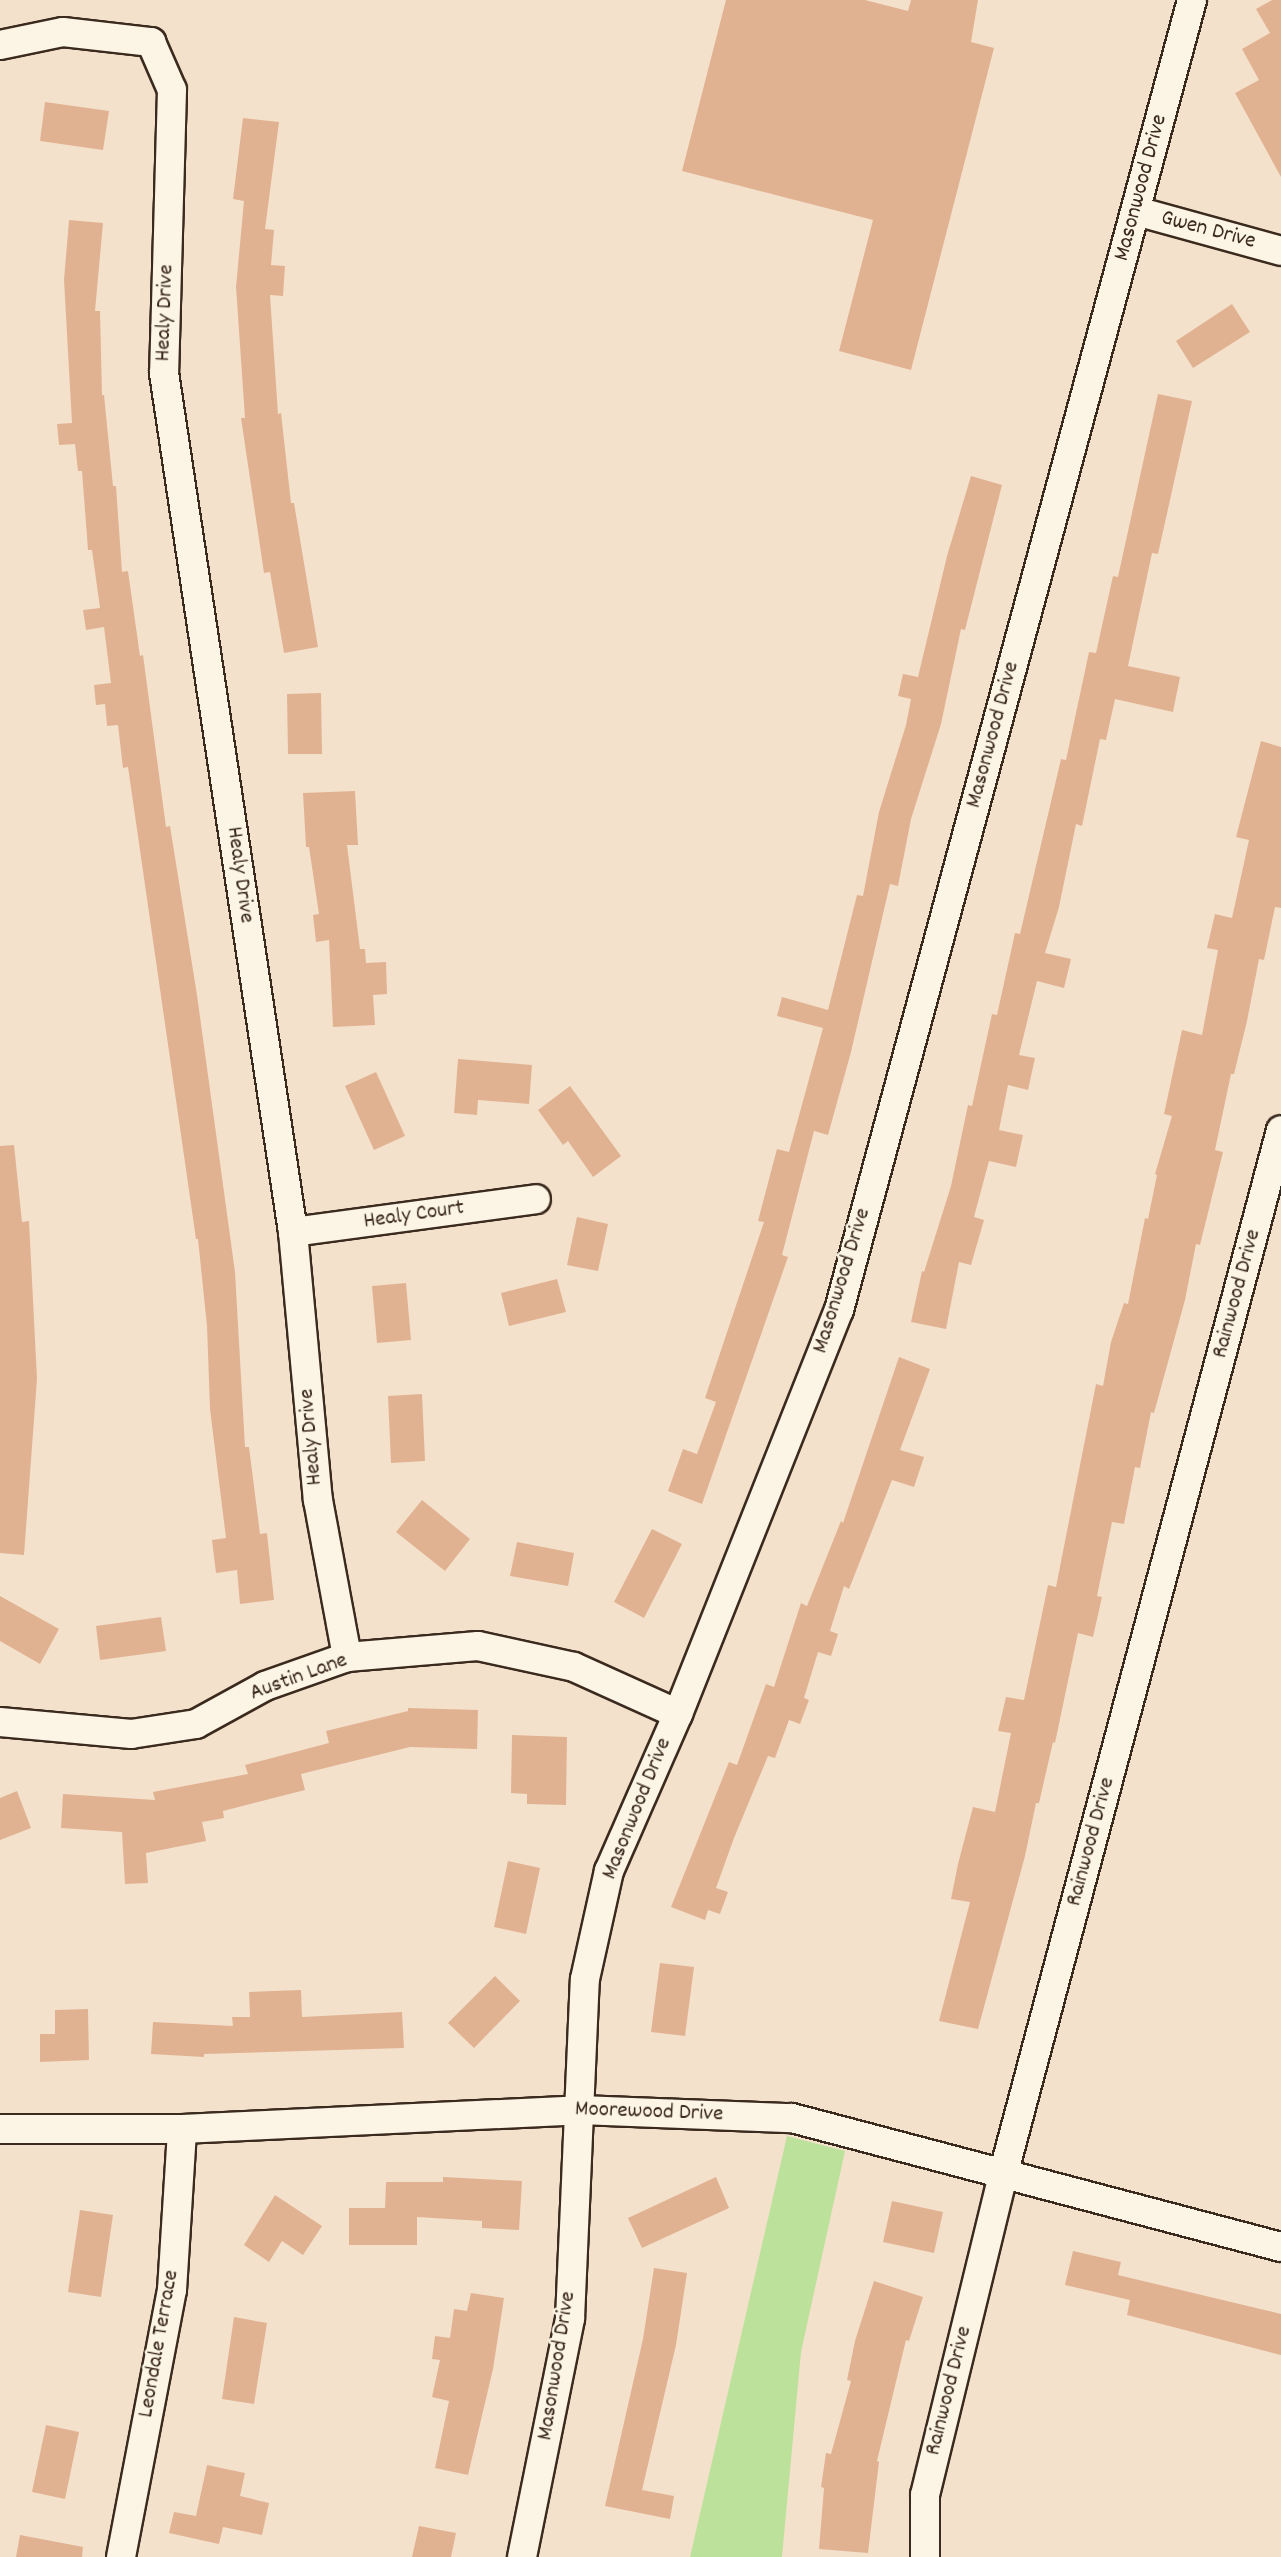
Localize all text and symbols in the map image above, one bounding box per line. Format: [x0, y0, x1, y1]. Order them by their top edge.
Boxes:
street label: Masonwood Drive [1109, 112, 1175, 264]
street label: Gwen Drive [1158, 205, 1258, 257]
street label: Healy Drive [151, 264, 181, 362]
street label: Masonwood Drive [961, 659, 1027, 811]
street label: Healy Drive [219, 825, 259, 925]
street label: Healy Court [362, 1195, 466, 1237]
street label: Masonwood Drive [808, 1205, 878, 1357]
street label: Rainwood Drive [1208, 1226, 1268, 1362]
street label: Healy Drive [294, 1387, 330, 1487]
street label: Austin Lane [247, 1648, 351, 1708]
street label: Masonwood Drive [597, 1734, 679, 1884]
street label: Rainwood Drive [1062, 1774, 1122, 1910]
street label: Moorewood Drive [574, 2097, 724, 2129]
street label: Leondale Terrace [133, 2268, 187, 2420]
street label: Masonwood Drive [533, 2290, 583, 2442]
street label: Rainwood Drive [921, 2323, 979, 2459]

